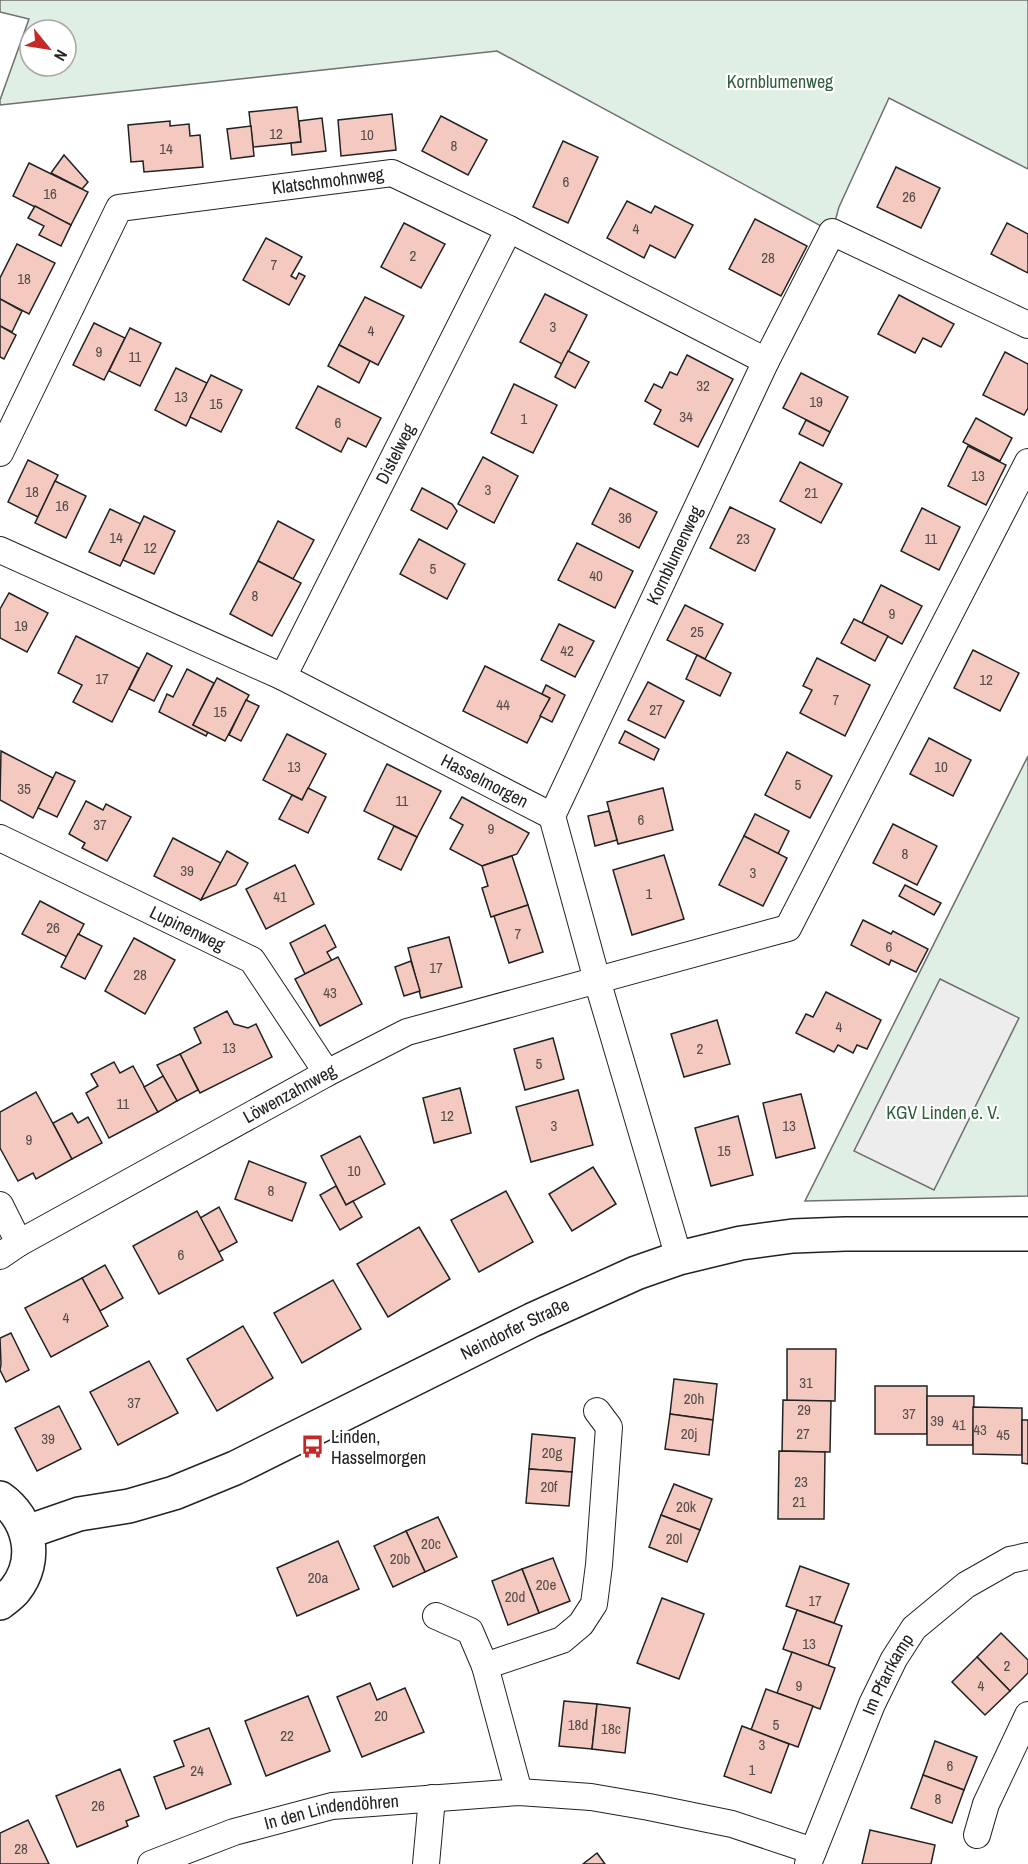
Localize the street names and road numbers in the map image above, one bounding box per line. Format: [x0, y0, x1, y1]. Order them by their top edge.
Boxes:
street label: Klatschmohnweg [270, 161, 386, 200]
street label: Distelweg [369, 418, 421, 488]
street label: Kornblumenweg [640, 501, 708, 609]
street label: Hasselmorgen [437, 748, 533, 814]
street label: Lupinenweg [146, 899, 230, 957]
street label: Löwenzahnweg [238, 1057, 341, 1129]
street label: Neindorfer Straße [456, 1292, 573, 1366]
street label: Im Pfarrkamp [856, 1628, 919, 1718]
street label: In den Lindendöhren [261, 1788, 400, 1835]

